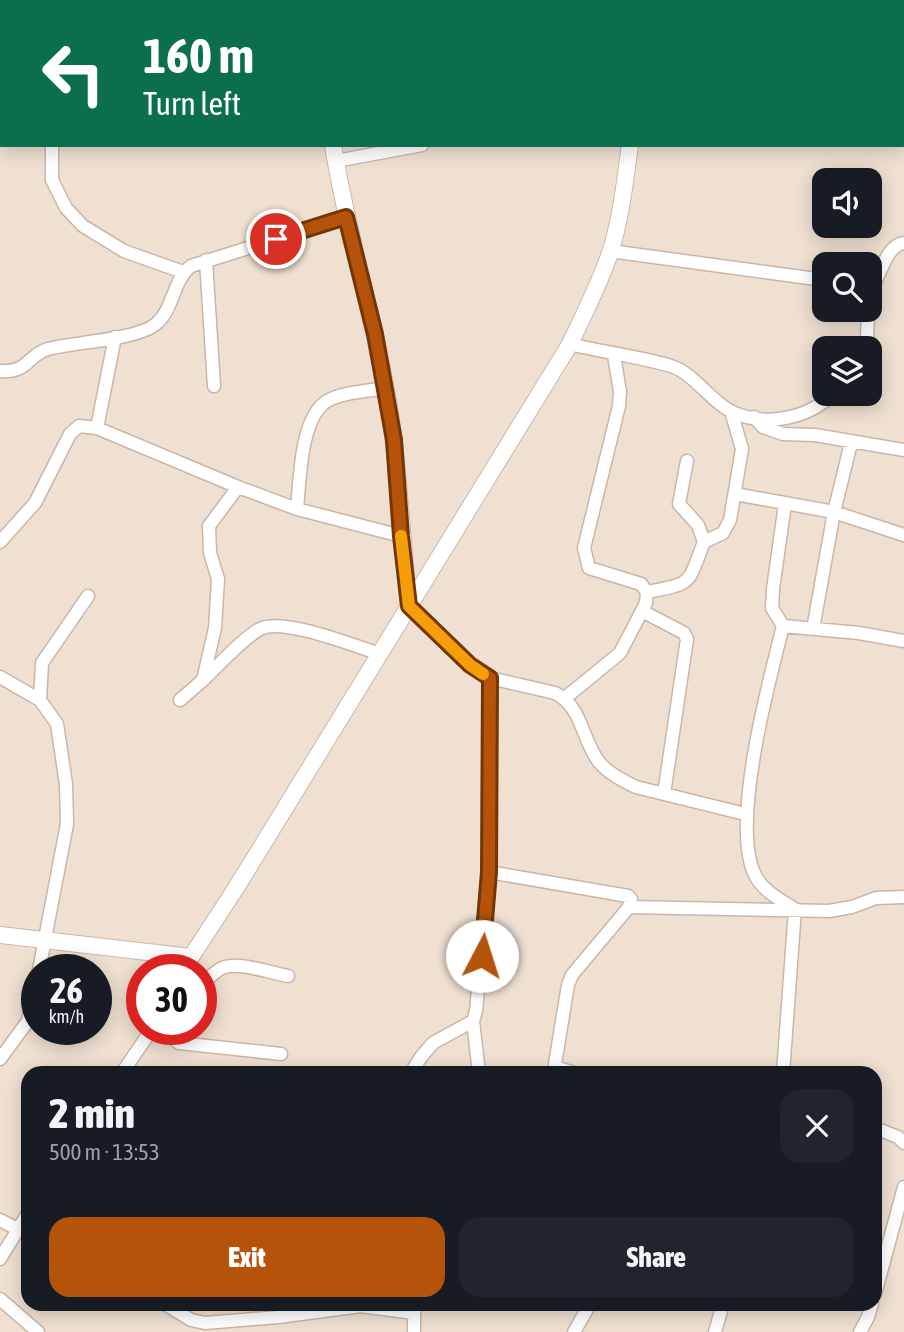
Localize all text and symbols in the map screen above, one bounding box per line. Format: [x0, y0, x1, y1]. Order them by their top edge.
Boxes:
text: 160 m [143, 27, 254, 83]
icon: left [28, 28, 119, 119]
text: Turn left [143, 85, 241, 122]
map controls [812, 168, 882, 406]
button: sound [812, 168, 882, 238]
pin [246, 209, 306, 269]
icon: arrive [257, 220, 295, 258]
button: search [812, 252, 882, 322]
button: layers [812, 336, 882, 406]
position arrow [445, 919, 519, 993]
speed limit sign: 30 [126, 954, 217, 1045]
text: 26 [50, 970, 83, 1010]
text: km/h [49, 1006, 84, 1027]
text: 2 min [49, 1089, 135, 1137]
button: close [780, 1089, 854, 1163]
text: 500 m · 13:53 [49, 1139, 160, 1165]
button: Exit [49, 1217, 445, 1297]
button: Share [459, 1217, 854, 1297]

